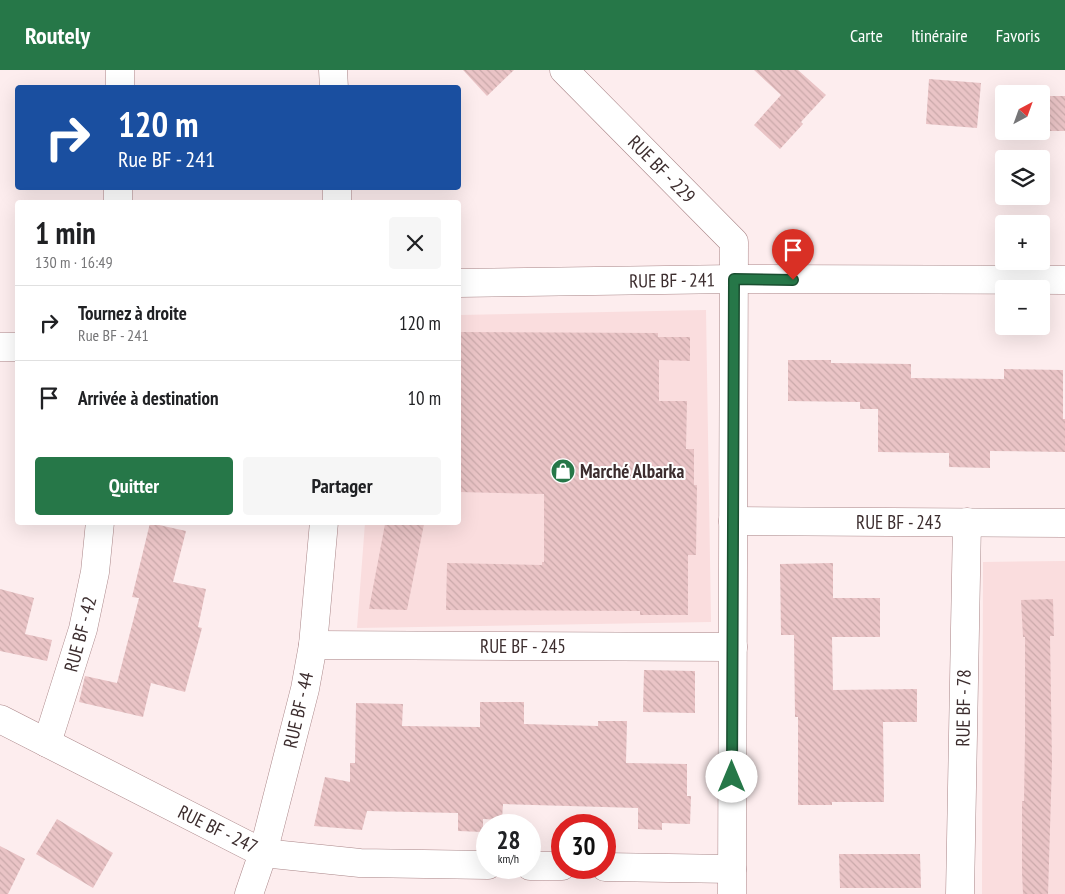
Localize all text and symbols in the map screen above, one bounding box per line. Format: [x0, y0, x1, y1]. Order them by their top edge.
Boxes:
text: Routely [25, 20, 90, 51]
text: Carte [850, 24, 883, 47]
text: Itinéraire [911, 24, 968, 47]
text: Favoris [996, 24, 1040, 47]
north arrow [995, 85, 1050, 140]
map controls [995, 85, 1050, 335]
text: 120 m [118, 101, 199, 147]
icon: right [35, 105, 100, 170]
street label: RUE BF - 229 [623, 130, 701, 208]
text: Rue BF - 241 [118, 145, 215, 173]
button: layers [995, 150, 1050, 205]
text: 1 min [35, 213, 96, 252]
button: + [995, 215, 1050, 270]
button: close [389, 217, 441, 269]
pin [772, 229, 814, 280]
icon: arrive [779, 236, 807, 264]
text: 130 m · 16:49 [35, 252, 113, 272]
street label: RUE BF - 241 [629, 267, 715, 293]
button: − [995, 280, 1050, 335]
text: Tournez à droite [78, 301, 187, 325]
icon: right [35, 309, 63, 337]
text: 120 m [399, 311, 441, 335]
text: Rue BF - 241 [78, 325, 149, 345]
icon: arrive [35, 384, 63, 412]
text: Arrivée à destination [78, 386, 219, 410]
text: 10 m [408, 386, 441, 410]
button: Quitter [35, 457, 233, 515]
button: Partager [243, 457, 441, 515]
shop icon: Marché Albarka [550, 458, 576, 484]
place label: Marché Albarka [580, 459, 684, 483]
street label: RUE BF - 243 [856, 510, 942, 534]
street label: RUE BF - 42 [58, 594, 102, 674]
street label: RUE BF - 245 [480, 634, 566, 658]
street label: RUE BF - 44 [278, 669, 318, 750]
street label: RUE BF - 78 [950, 669, 976, 747]
position arrow [705, 750, 757, 802]
street label: RUE BF - 247 [174, 799, 262, 859]
speed limit sign: 30 [551, 814, 616, 879]
text: 28 [497, 824, 520, 856]
text: km/h [498, 851, 519, 866]

